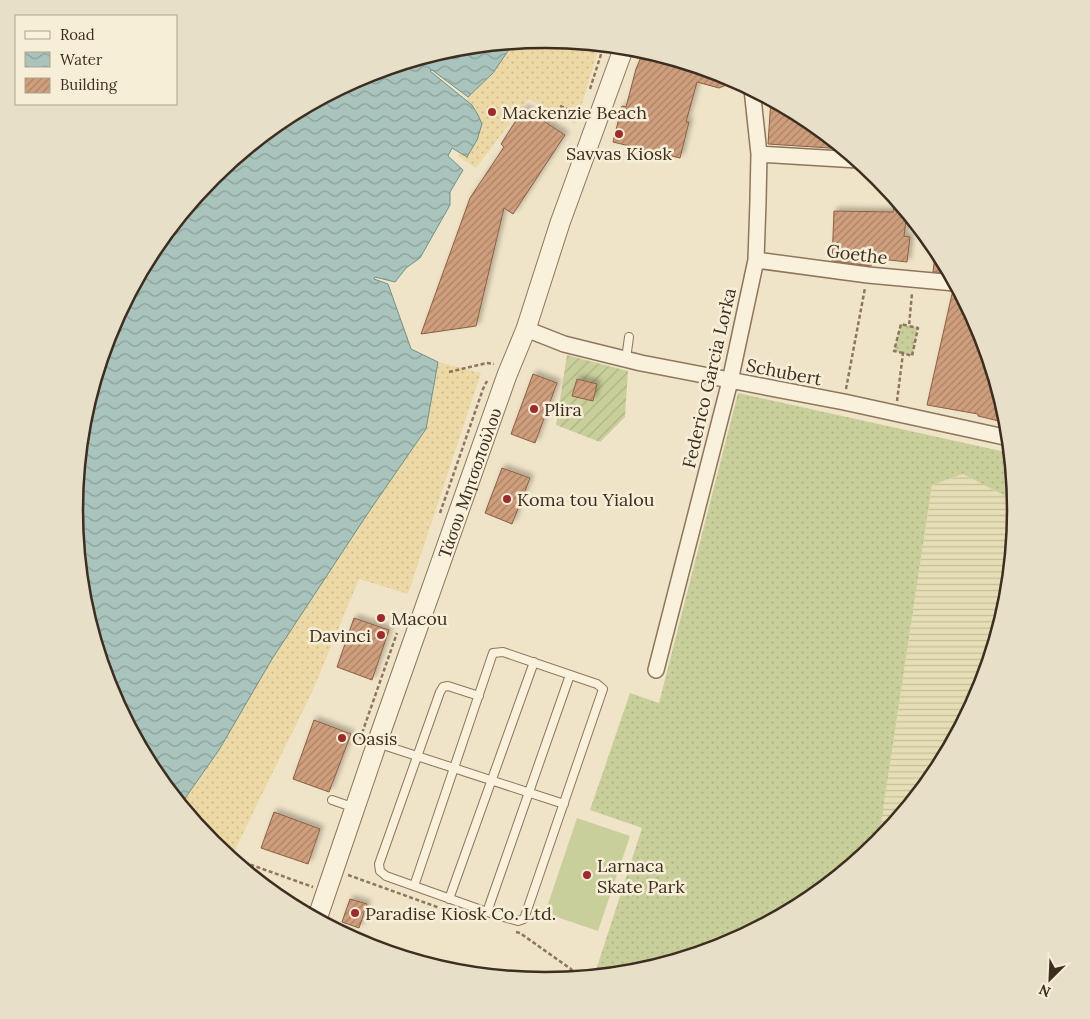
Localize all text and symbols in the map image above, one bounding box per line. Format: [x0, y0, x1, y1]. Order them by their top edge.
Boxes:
legend [15, 15, 178, 105]
text: Road [60, 25, 95, 44]
text: Water [60, 50, 103, 69]
text: Building [60, 75, 118, 94]
place label: Mackenzie Beach [502, 101, 647, 124]
marker: Mackenzie Beach [486, 106, 498, 118]
marker: Savvas Kiosk [613, 128, 625, 140]
place label: Savvas Kiosk [566, 142, 672, 165]
street label: Goethe [825, 239, 889, 269]
street label: Federico Garcia Lorka [677, 286, 741, 470]
street label: Schubert [744, 353, 824, 391]
place label: Plira [544, 398, 582, 421]
marker: Plira [528, 403, 540, 415]
street label: Τάσου Μητσοπούλου [432, 404, 506, 561]
place label: Koma tou Yialou [517, 488, 655, 511]
marker: Koma tou Yialou [501, 493, 513, 505]
place label: Macou [391, 607, 448, 630]
marker: Macou [375, 612, 387, 624]
place label: Davinci [309, 624, 371, 647]
marker: Davinci [375, 629, 387, 641]
place label: Oasis [352, 727, 397, 750]
marker: Oasis [336, 732, 348, 744]
place label: Larnaca Skate Park [597, 854, 685, 898]
marker: Larnaca Skate Park [581, 869, 593, 881]
place label: Paradise Kiosk Co. Ltd. [365, 902, 556, 925]
marker: Paradise Kiosk Co. Ltd. [349, 907, 361, 919]
north arrow [1025, 954, 1075, 1004]
text: N [1036, 980, 1053, 1001]

